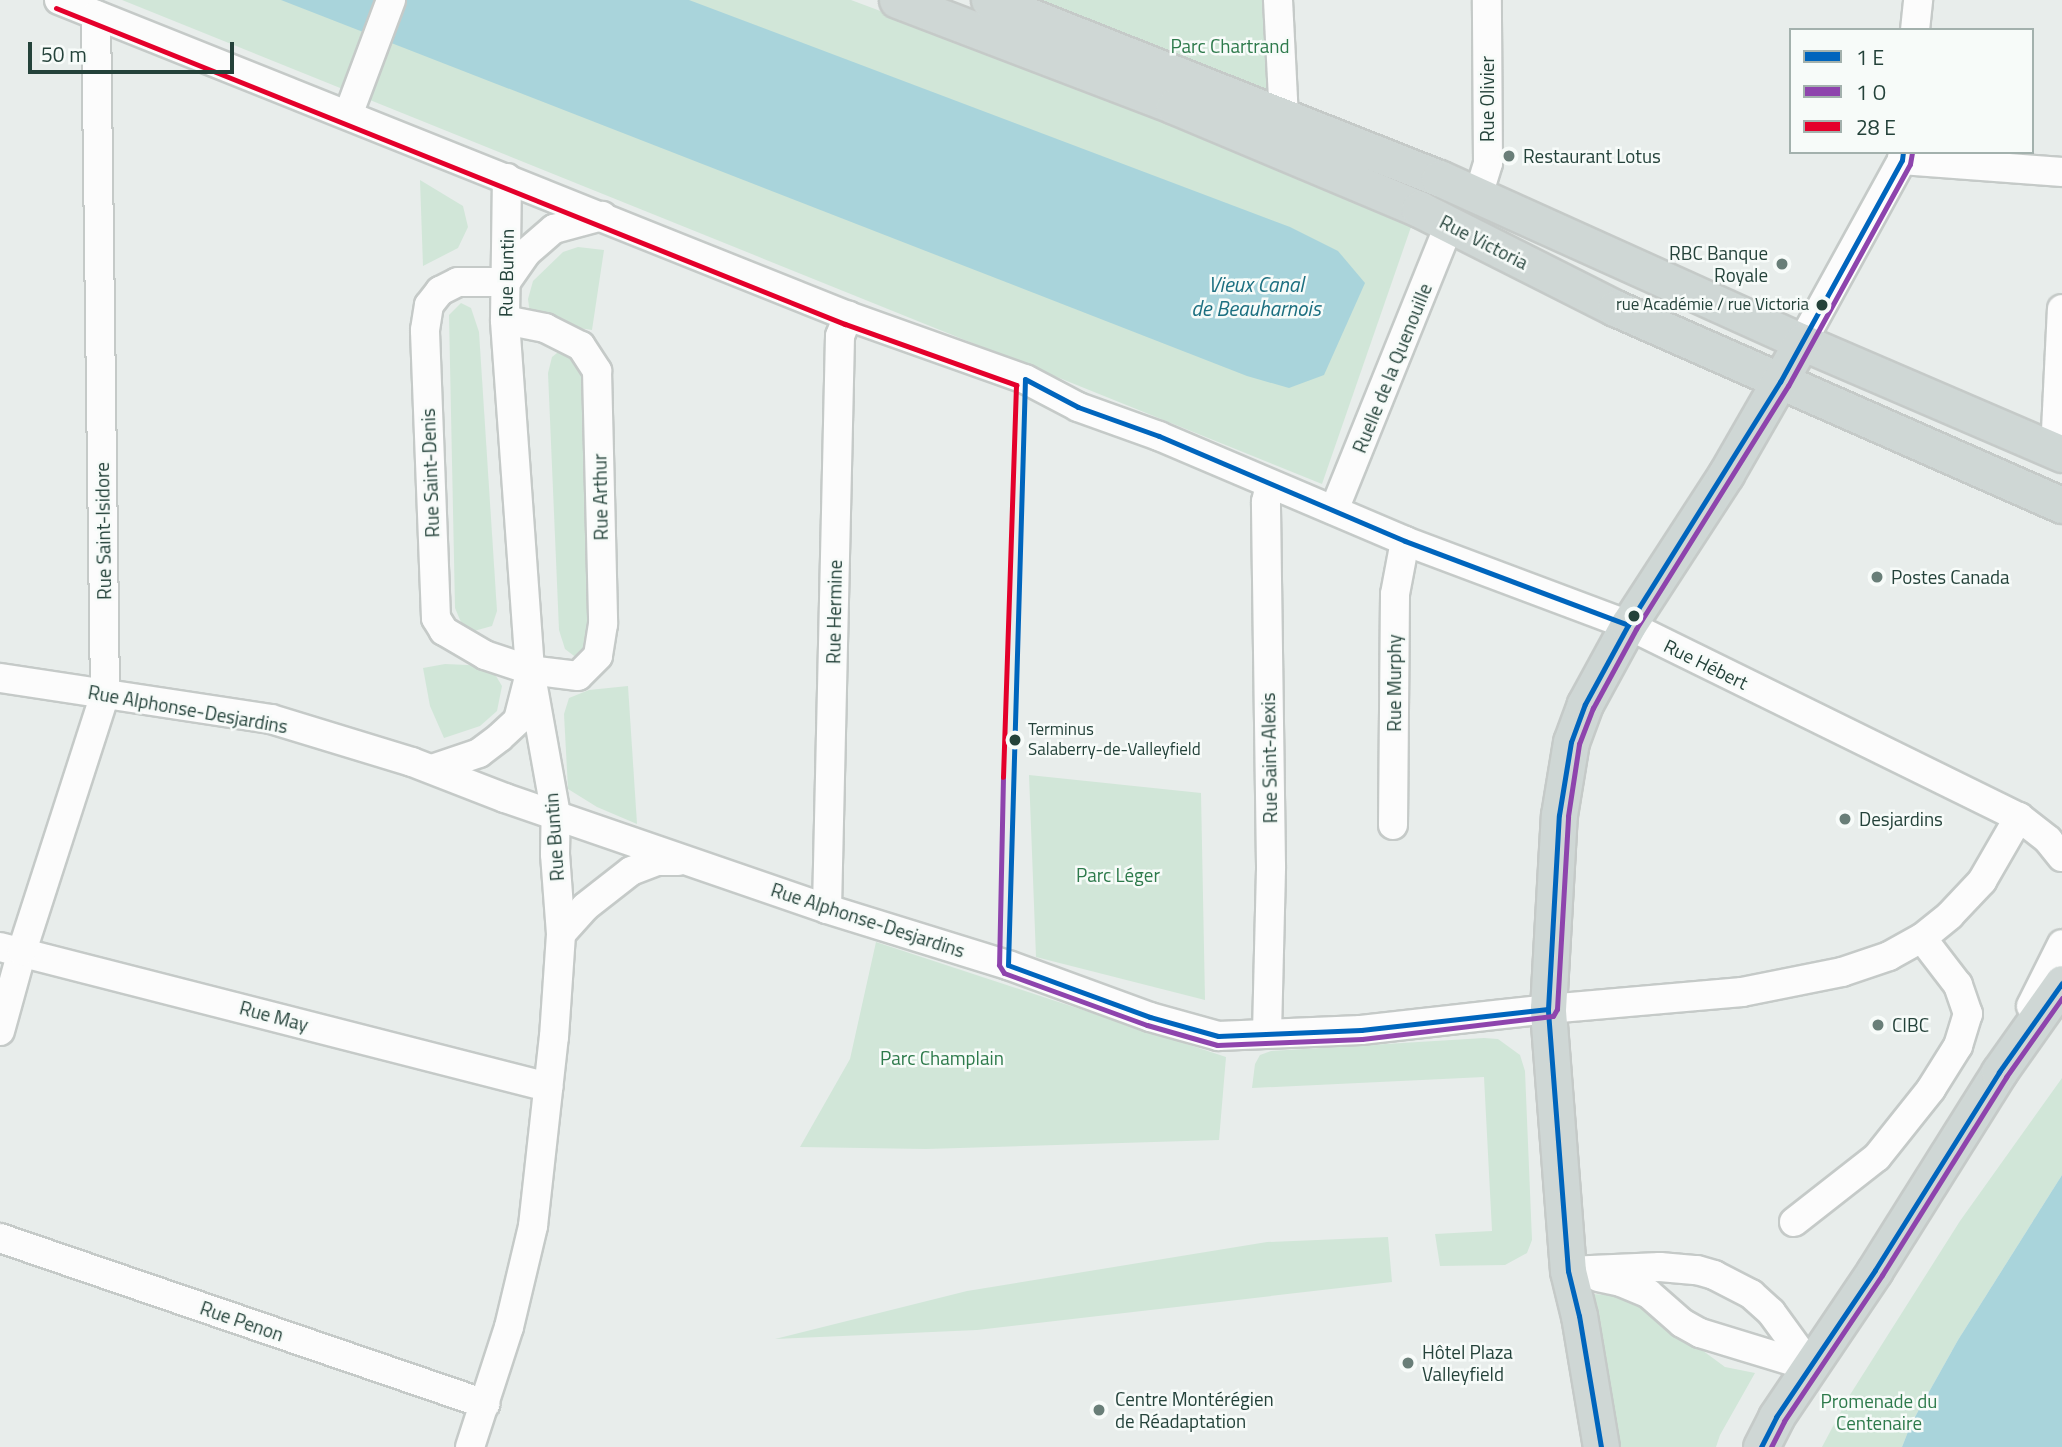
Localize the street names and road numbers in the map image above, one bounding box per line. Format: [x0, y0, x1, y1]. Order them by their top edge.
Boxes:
street label: Rue Olivier [1476, 56, 1498, 142]
street label: Rue Victoria [1436, 210, 1532, 274]
street label: Rue Buntin [494, 229, 518, 317]
street label: Ruelle de la Quenouille [1348, 280, 1436, 456]
street label: Rue Saint-Denis [416, 408, 444, 538]
street label: Rue Arthur [588, 453, 612, 541]
street label: Rue Saint-Isidore [90, 462, 116, 600]
street label: Rue Hermine [822, 560, 846, 664]
street label: Rue Murphy [1383, 634, 1405, 732]
street label: Rue Hébert [1660, 634, 1752, 694]
street label: Rue Alphonse-Desjardins [86, 680, 290, 738]
street label: Rue Saint-Alexis [1256, 692, 1282, 824]
street label: Rue Buntin [540, 792, 568, 882]
street label: Rue Alphonse-Desjardins [768, 878, 968, 962]
street label: Rue May [237, 996, 311, 1036]
street label: Rue Penon [197, 1296, 287, 1346]

